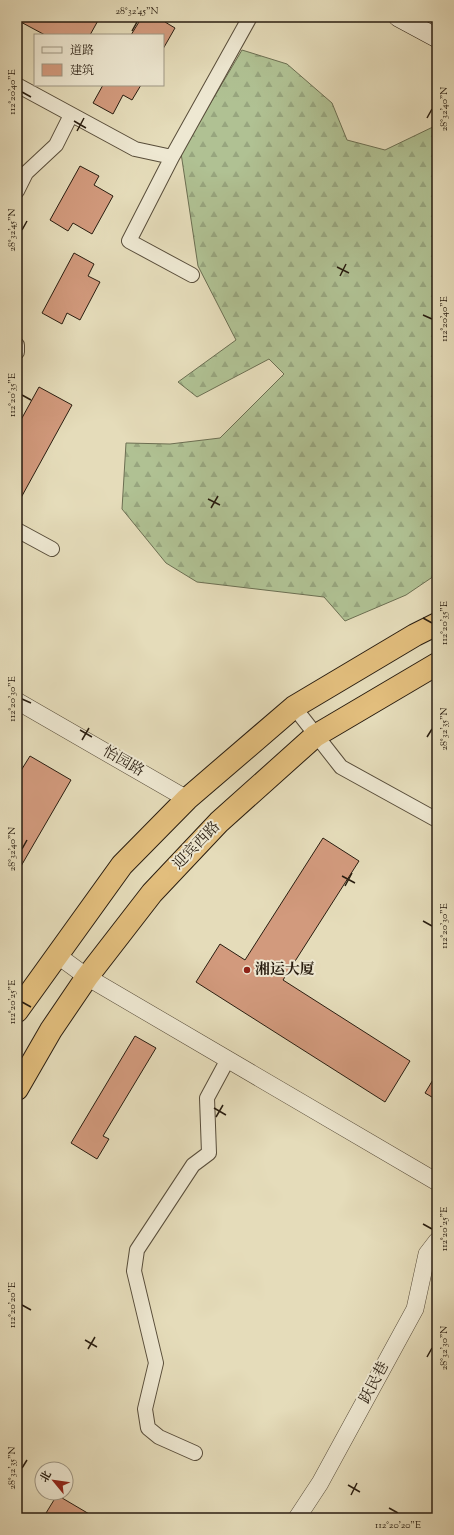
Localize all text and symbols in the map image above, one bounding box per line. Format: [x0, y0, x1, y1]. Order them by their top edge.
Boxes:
text: 28°32'45"N [115, 4, 159, 19]
legend [34, 34, 164, 86]
text: 道路 [70, 42, 94, 60]
text: 建筑 [70, 62, 94, 80]
text: 112°20'40"E [5, 69, 20, 115]
text: 28°32'40"N [437, 87, 452, 131]
text: 28°32'45"N [5, 208, 20, 252]
text: 112°20'40"E [437, 296, 452, 342]
text: 112°20'35"E [5, 373, 20, 417]
text: 112°20'35"E [437, 601, 452, 645]
text: 112°20'30"E [5, 676, 20, 722]
text: 28°32'35"N [437, 707, 452, 751]
street label: 怡园路 [98, 742, 148, 782]
street label: 迎宾西路 [169, 817, 225, 875]
text: 28°32'40"N [5, 827, 20, 871]
text: 112°20'30"E [437, 903, 452, 949]
place label: 湘运大厦 [255, 960, 315, 981]
marker: 湘运大厦 [242, 965, 252, 975]
text: 112°20'25"E [5, 980, 20, 1024]
text: 112°20'25"E [437, 1207, 452, 1251]
text: 112°20'20"E [5, 1282, 20, 1328]
text: 28°32'30"N [437, 1326, 452, 1370]
street label: 跃民巷 [355, 1358, 395, 1408]
text: 28°32'35"N [5, 1446, 20, 1490]
north arrow [34, 1461, 74, 1501]
text: 北 [36, 1468, 56, 1485]
text: 112°20'20"E [375, 1518, 421, 1533]

